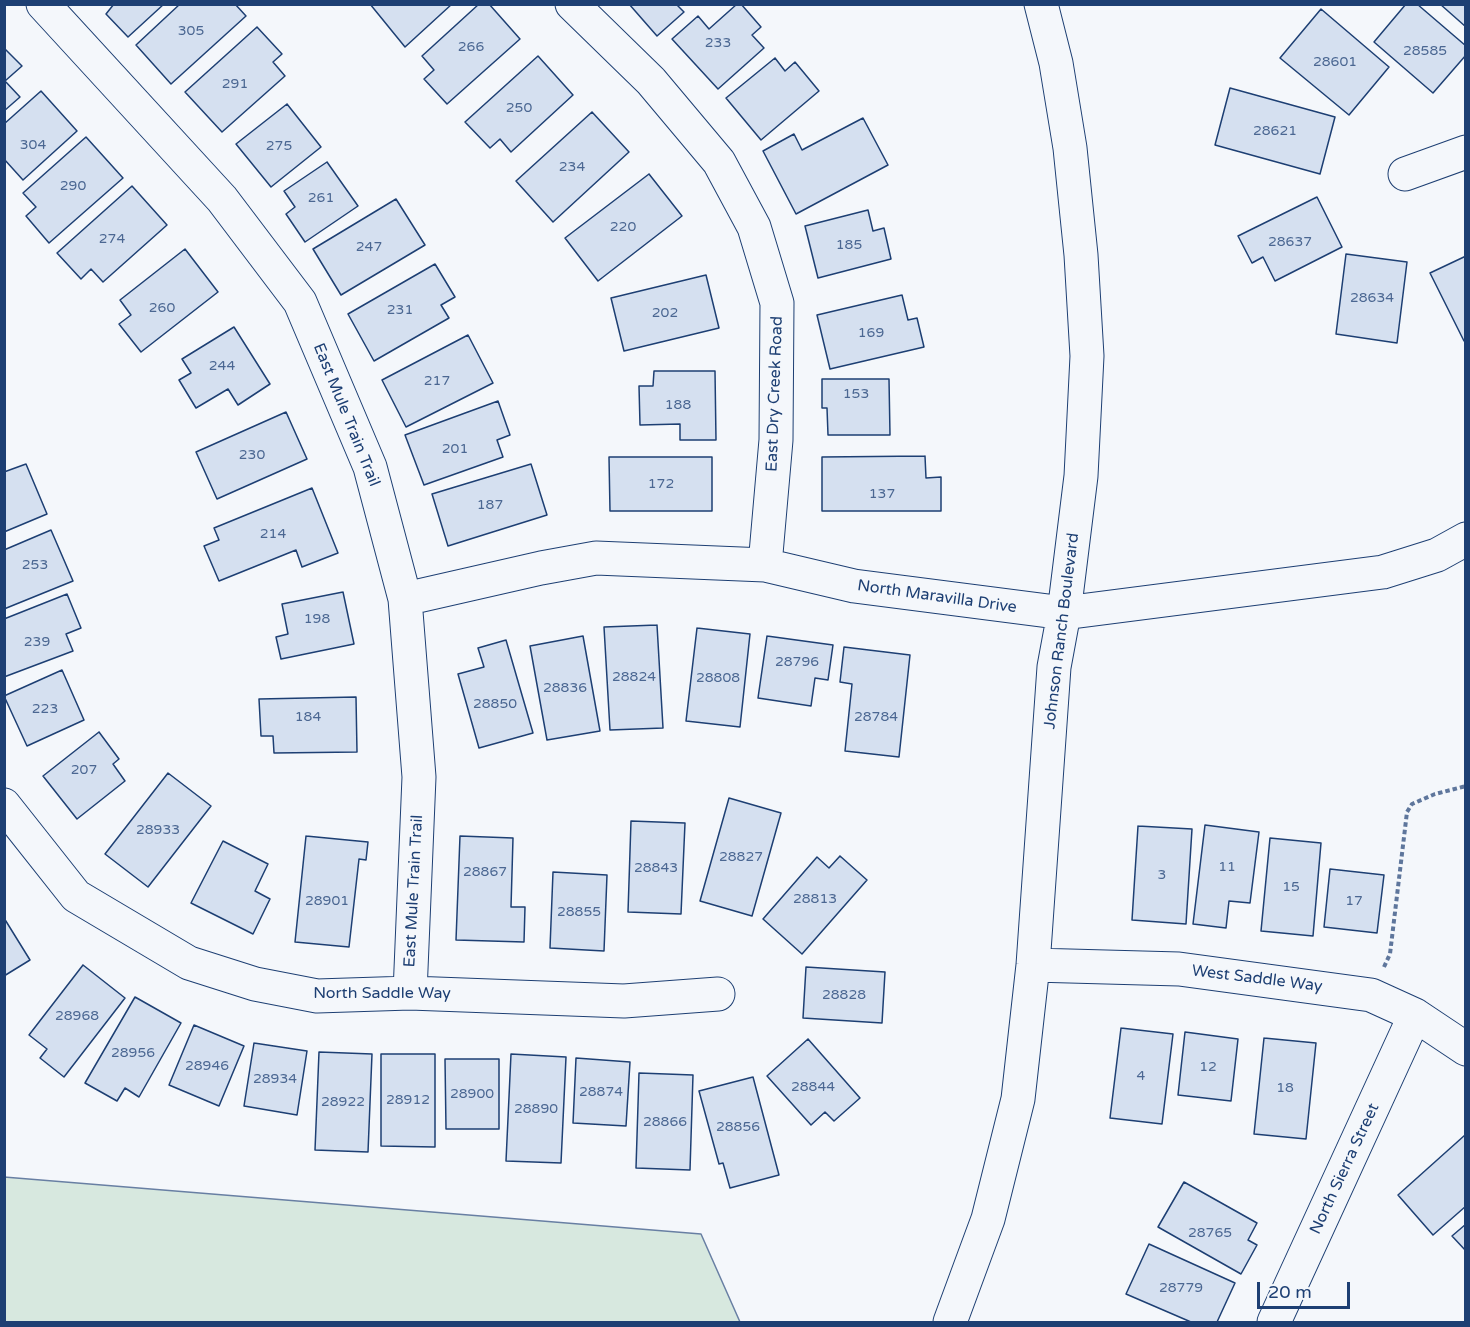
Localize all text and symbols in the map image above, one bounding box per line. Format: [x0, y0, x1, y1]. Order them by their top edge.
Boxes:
house number: 305 [178, 23, 204, 39]
house number: 233 [705, 35, 731, 51]
house number: 266 [458, 39, 484, 55]
house number: 28585 [1403, 43, 1447, 59]
house number: 28601 [1313, 54, 1357, 70]
house number: 291 [222, 76, 248, 92]
house number: 250 [506, 100, 532, 116]
house number: 28621 [1253, 123, 1297, 139]
house number: 304 [20, 137, 46, 153]
house number: 275 [266, 138, 292, 154]
house number: 234 [559, 159, 585, 175]
house number: 290 [60, 178, 86, 194]
house number: 261 [308, 190, 334, 206]
house number: 220 [610, 219, 636, 235]
house number: 274 [99, 231, 125, 247]
house number: 28637 [1268, 234, 1312, 250]
house number: 185 [836, 237, 862, 253]
house number: 247 [356, 239, 382, 255]
house number: 28634 [1350, 290, 1394, 306]
house number: 260 [149, 300, 175, 316]
house number: 231 [387, 302, 413, 318]
house number: 202 [652, 305, 678, 321]
street label: East Dry Creek Road [763, 316, 787, 472]
house number: 169 [858, 325, 884, 341]
street label: East Mule Train Trail [308, 341, 384, 489]
house number: 244 [209, 358, 235, 374]
house number: 217 [424, 373, 450, 389]
house number: 153 [843, 386, 869, 402]
house number: 188 [665, 397, 691, 413]
house number: 201 [442, 441, 468, 457]
house number: 230 [239, 447, 265, 463]
house number: 172 [648, 476, 674, 492]
house number: 137 [869, 486, 895, 502]
house number: 187 [477, 497, 503, 513]
house number: 214 [260, 526, 286, 542]
street label: Johnson Ranch Boulevard [1040, 532, 1084, 730]
house number: 253 [22, 557, 48, 573]
street label: North Maravilla Drive [856, 576, 1018, 618]
house number: 198 [304, 611, 330, 627]
house number: 239 [24, 634, 50, 650]
house number: 28796 [775, 654, 819, 670]
house number: 28824 [612, 669, 656, 685]
house number: 28808 [696, 670, 740, 686]
house number: 28836 [543, 680, 587, 696]
house number: 28850 [473, 696, 517, 712]
house number: 223 [32, 701, 58, 717]
house number: 184 [295, 709, 321, 725]
house number: 28784 [854, 709, 898, 725]
house number: 207 [71, 762, 97, 778]
street label: East Mule Train Trail [400, 814, 428, 968]
house number: 28933 [136, 822, 180, 838]
house number: 28827 [719, 849, 763, 865]
house number: 11 [1218, 859, 1236, 875]
house number: 28843 [634, 860, 678, 876]
house number: 28867 [463, 864, 507, 880]
house number: 3 [1158, 867, 1166, 883]
house number: 15 [1282, 879, 1300, 895]
house number: 28813 [793, 891, 837, 907]
house number: 28901 [305, 893, 349, 909]
house number: 17 [1345, 893, 1363, 909]
house number: 28855 [557, 904, 601, 920]
street label: West Saddle Way [1191, 961, 1323, 997]
street label: North Saddle Way [313, 984, 451, 1004]
house number: 28828 [822, 987, 866, 1003]
house number: 28968 [55, 1008, 99, 1024]
house number: 28956 [111, 1045, 155, 1061]
house number: 28946 [185, 1058, 229, 1074]
house number: 12 [1199, 1059, 1217, 1075]
house number: 4 [1137, 1068, 1145, 1084]
house number: 28934 [253, 1071, 297, 1087]
house number: 28844 [791, 1079, 835, 1095]
house number: 18 [1276, 1080, 1294, 1096]
house number: 28874 [579, 1084, 623, 1100]
house number: 28900 [450, 1086, 494, 1102]
house number: 28912 [386, 1092, 430, 1108]
house number: 28922 [321, 1094, 365, 1110]
street label: North Sierra Street [1306, 1100, 1384, 1238]
house number: 28890 [514, 1101, 558, 1117]
house number: 28866 [643, 1114, 687, 1130]
house number: 28856 [716, 1119, 760, 1135]
house number: 28765 [1188, 1225, 1232, 1241]
scale bar [1260, 1270, 1353, 1308]
house number: 28779 [1159, 1280, 1203, 1296]
text: 20 m [1268, 1281, 1312, 1303]

